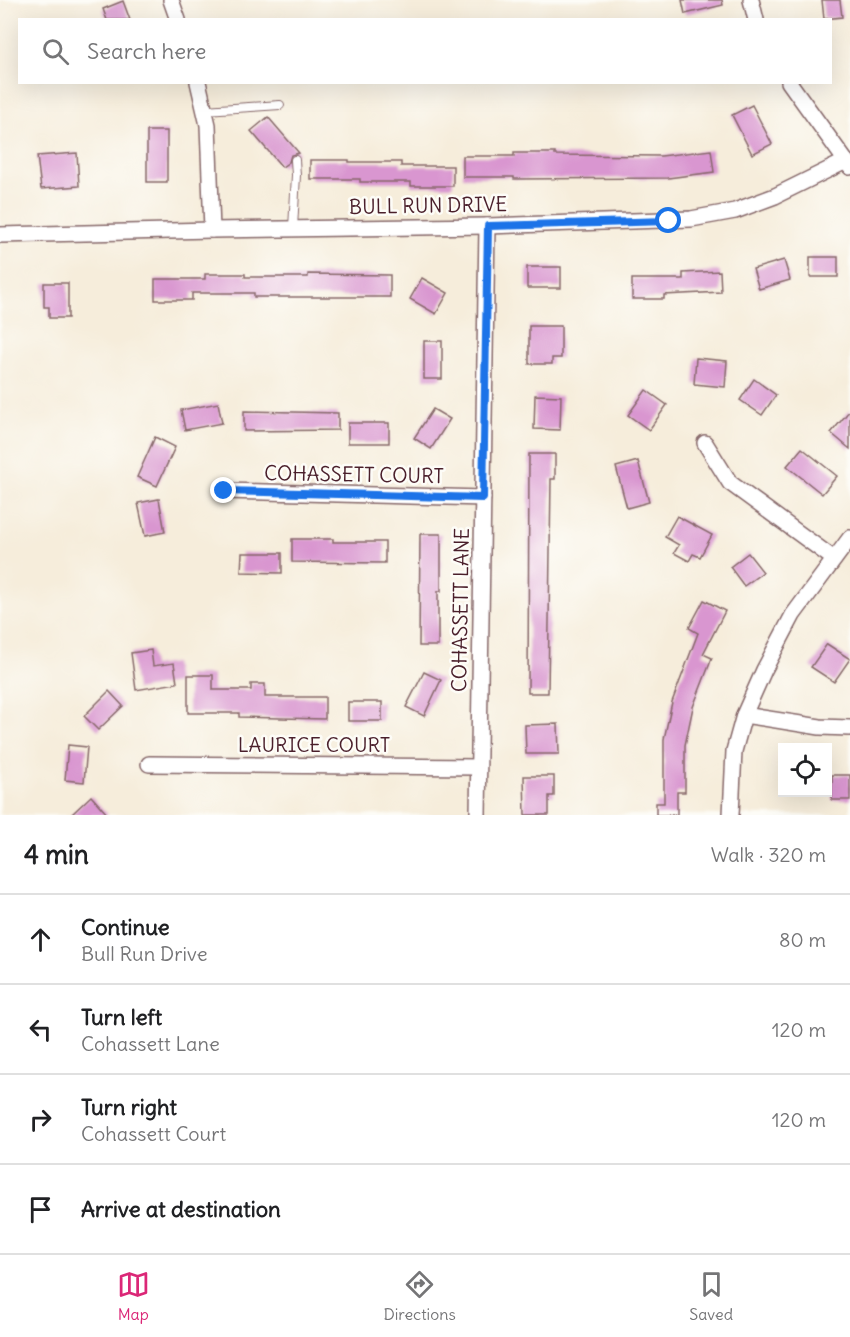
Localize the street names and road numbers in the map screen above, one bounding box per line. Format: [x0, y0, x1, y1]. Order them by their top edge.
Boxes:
street label: BULL RUN DRIVE [349, 191, 507, 219]
street label: COHASSETT COURT [264, 460, 444, 488]
street label: COHASSETT LANE [446, 528, 474, 692]
street label: LAURICE COURT [238, 732, 390, 757]

